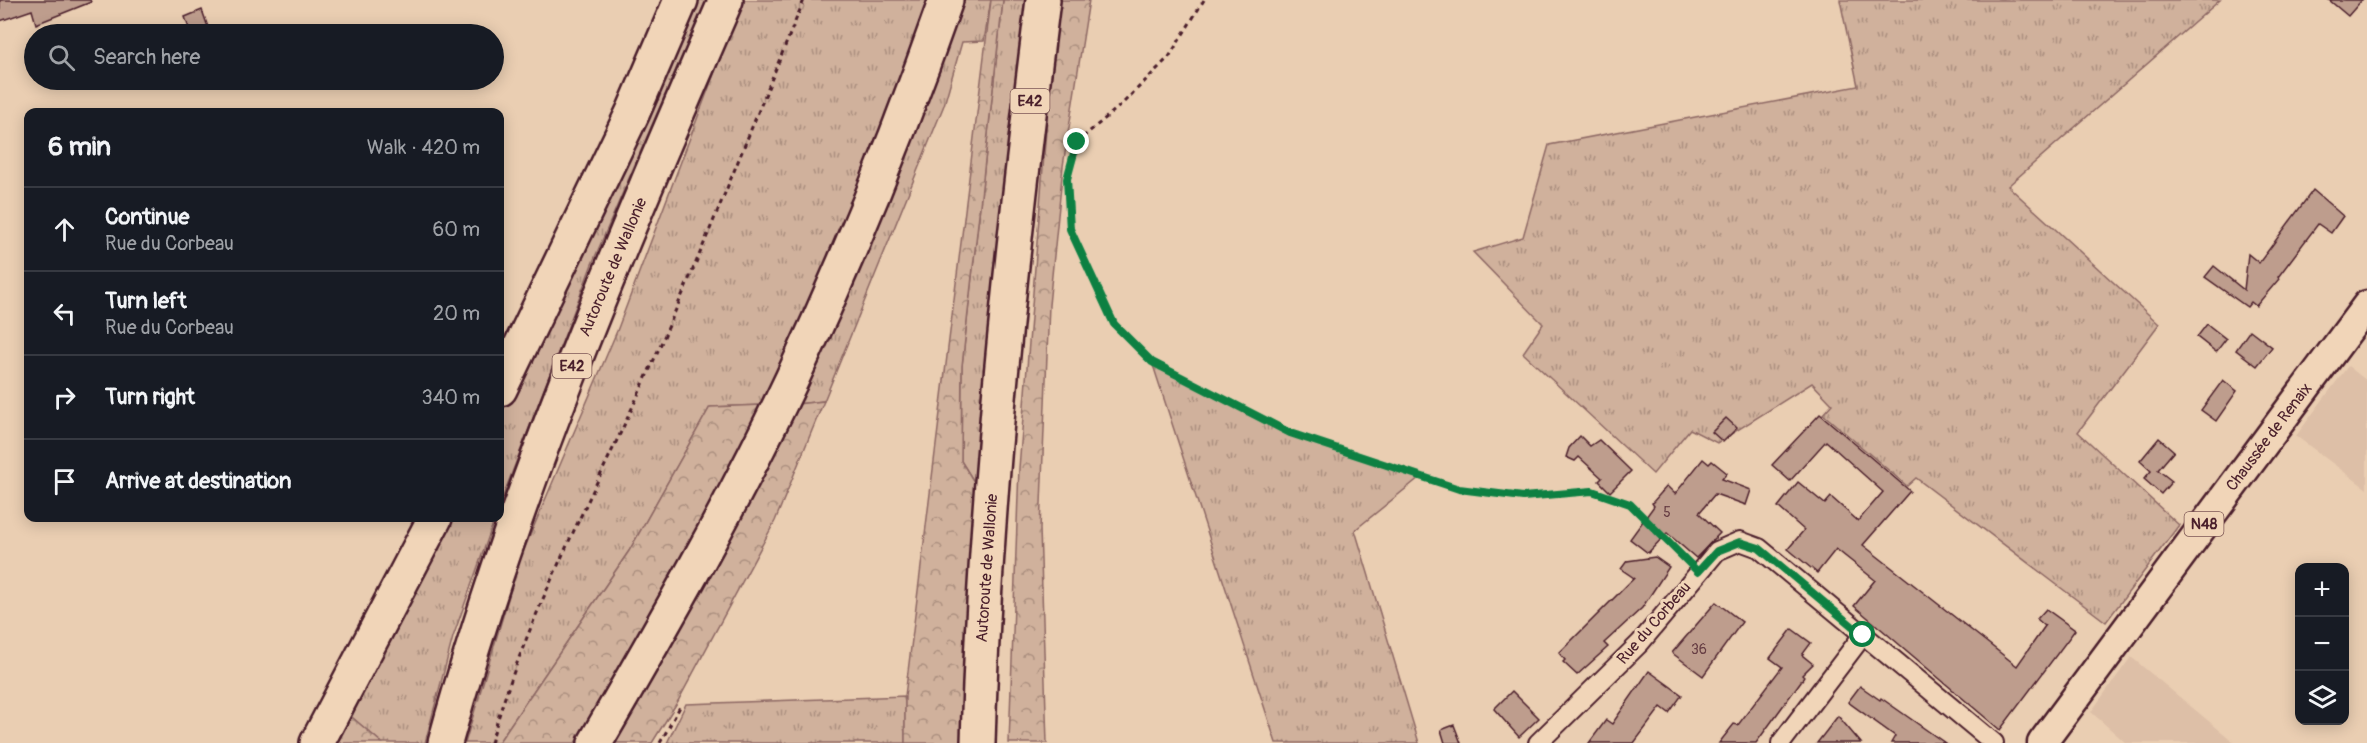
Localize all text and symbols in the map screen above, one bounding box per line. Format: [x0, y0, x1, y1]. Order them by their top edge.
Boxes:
search box [24, 24, 504, 90]
icon: search [45, 41, 78, 74]
text: Search here [93, 43, 200, 71]
road number: E42 [1010, 89, 1050, 113]
route end [1063, 128, 1089, 154]
text: 6 min [48, 131, 111, 163]
text: Walk · 420 m [367, 135, 480, 160]
street label: Autoroute de Wallonie [575, 194, 651, 339]
text: Continue [105, 203, 189, 231]
icon: ahead [48, 213, 81, 246]
text: 60 m [433, 217, 480, 242]
text: Rue du Corbeau [105, 231, 234, 256]
text: Turn left [105, 287, 187, 315]
icon: left [48, 297, 81, 330]
text: 20 m [433, 301, 480, 326]
text: Rue du Corbeau [105, 315, 234, 340]
road number: E42 [552, 354, 592, 378]
street label: Chaussée de Renaix [2222, 379, 2316, 495]
icon: right [48, 381, 81, 414]
text: Turn right [105, 383, 195, 411]
text: 340 m [421, 385, 480, 410]
icon: arrive [48, 465, 81, 498]
text: Arrive at destination [105, 467, 291, 495]
street label: Autoroute de Wallonie [972, 493, 1002, 643]
house number: 5 [1663, 504, 1671, 521]
road number: N48 [2184, 512, 2224, 536]
map controls [2295, 563, 2349, 725]
button: + [2295, 563, 2349, 617]
street label: Rue du Corbeau [1613, 578, 1695, 668]
button: − [2295, 617, 2349, 671]
route start [1849, 621, 1875, 647]
house number: 36 [1691, 641, 1707, 658]
button: layers [2295, 671, 2349, 725]

